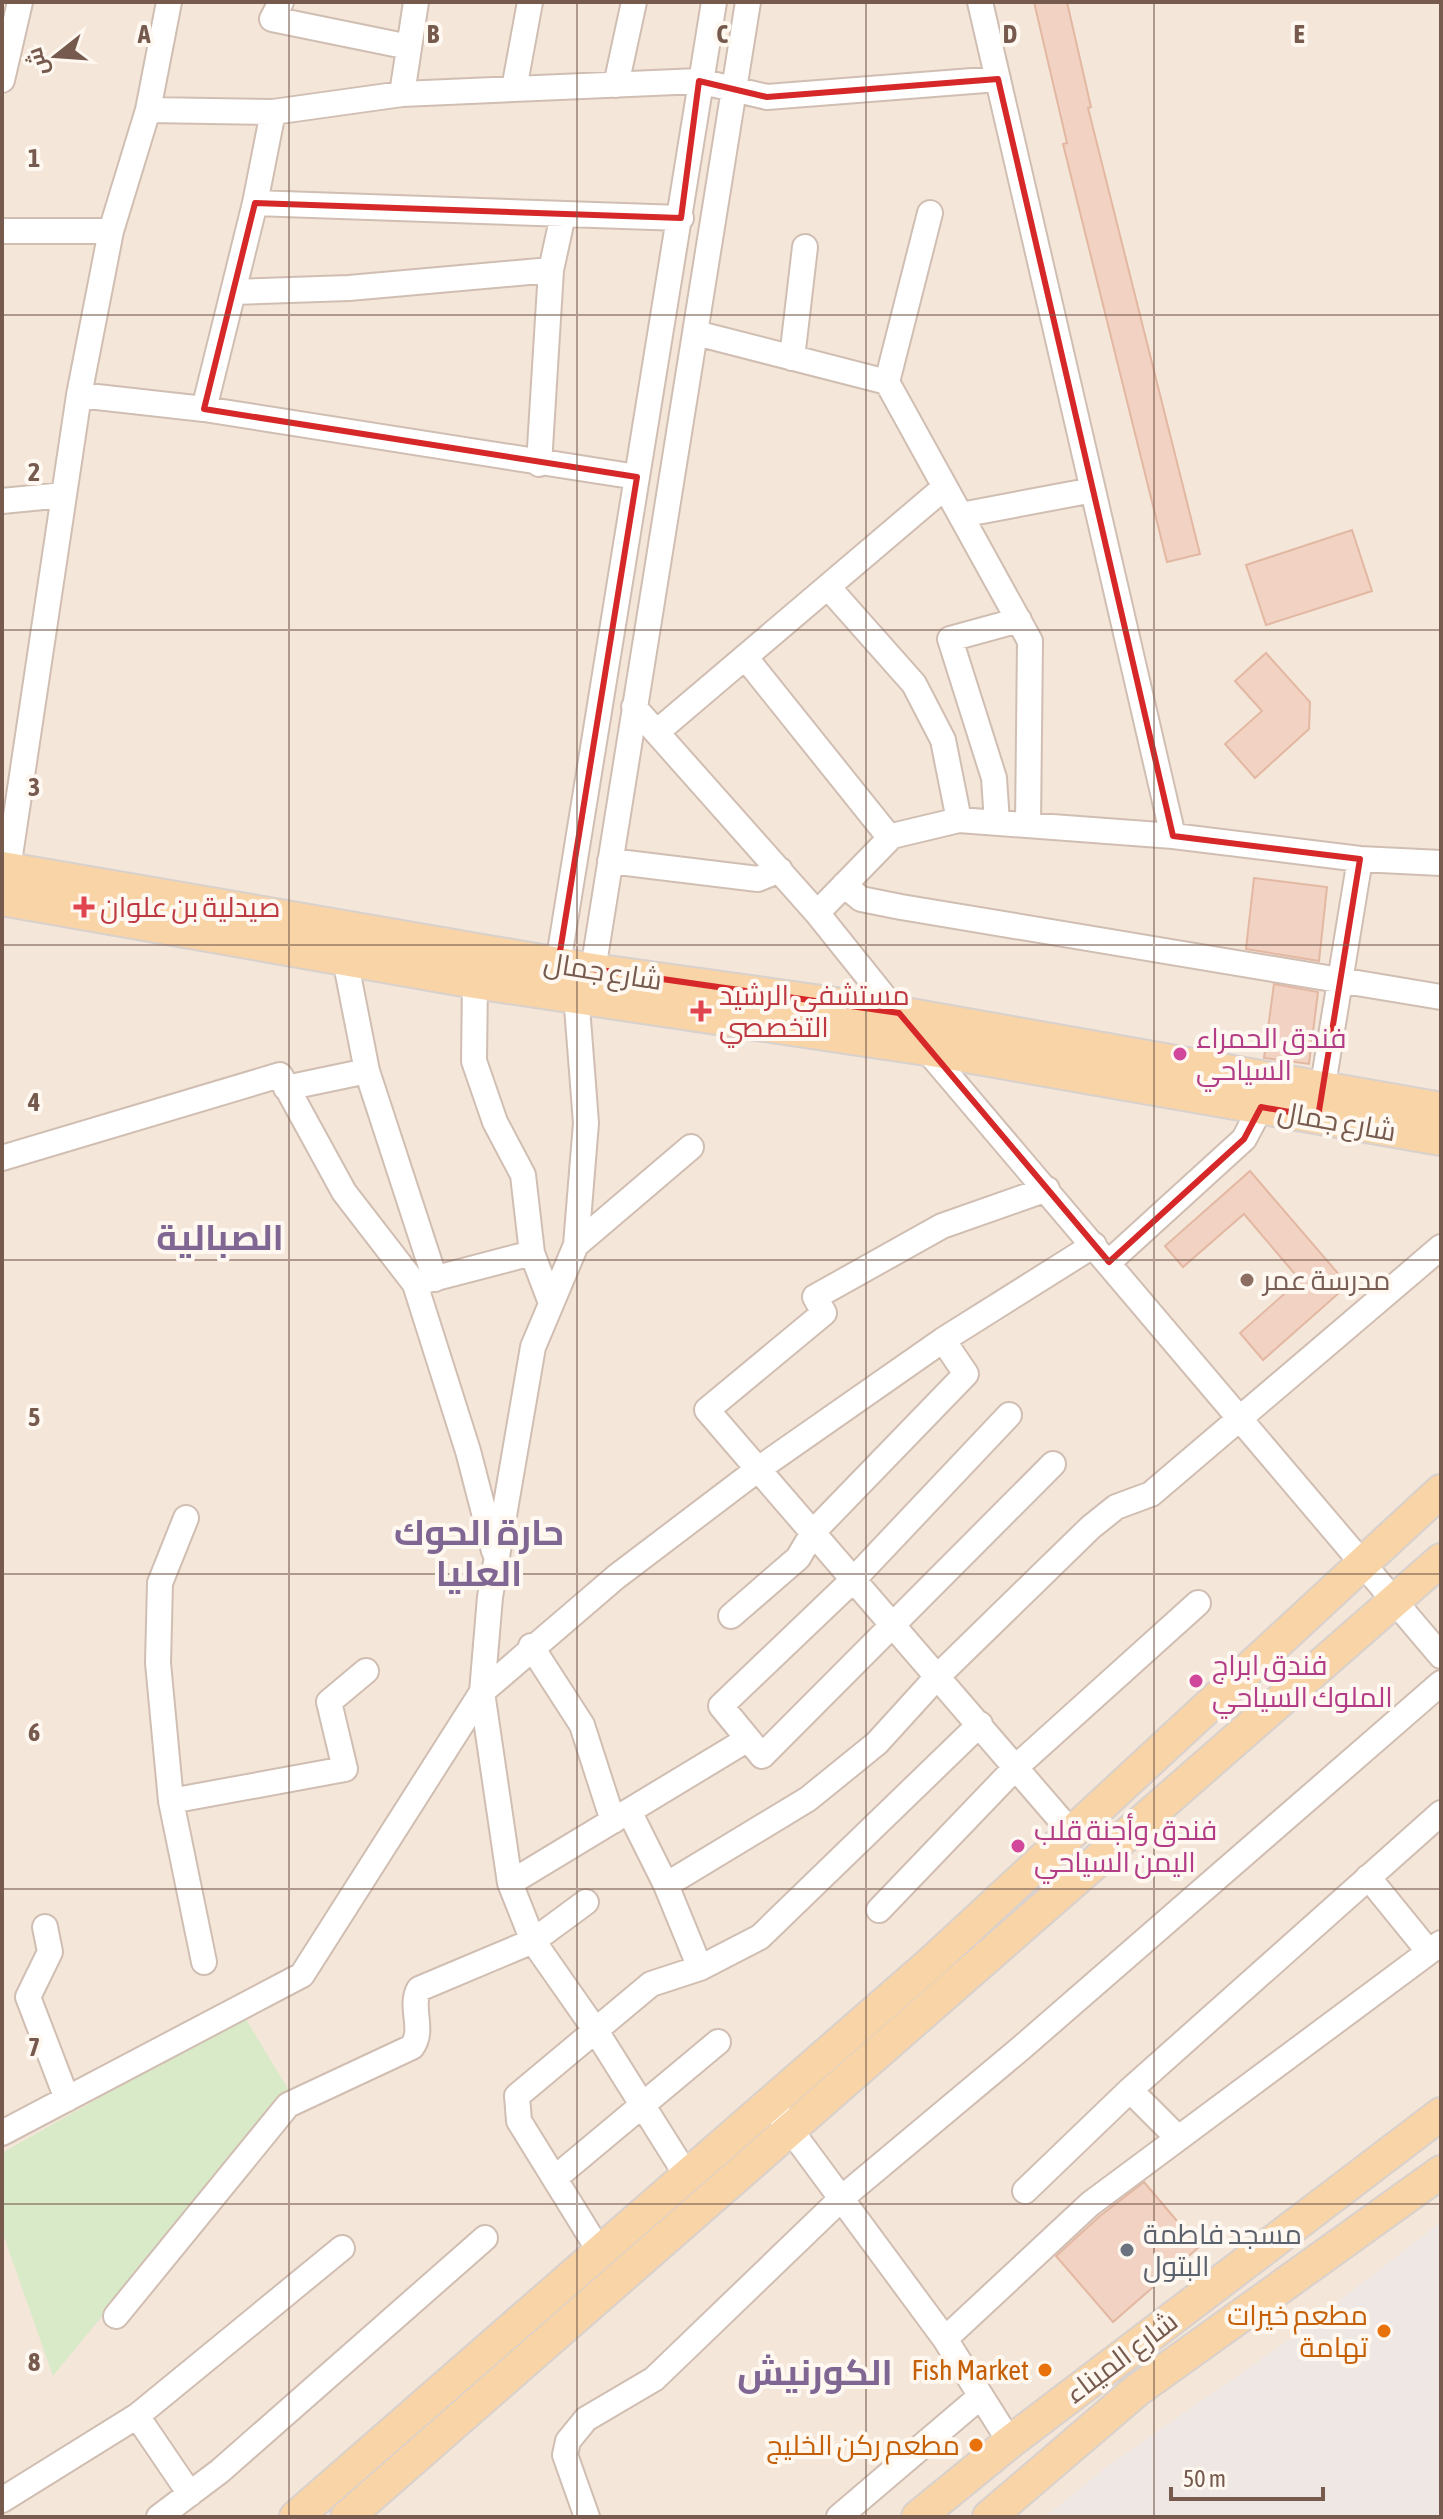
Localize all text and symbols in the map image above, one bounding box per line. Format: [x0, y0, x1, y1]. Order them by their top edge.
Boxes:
north arrow [16, 16, 96, 96]
text: A [137, 19, 151, 49]
text: B [427, 19, 440, 49]
text: C [716, 19, 728, 49]
text: D [1003, 19, 1017, 49]
text: E [1293, 19, 1305, 49]
text: ش [20, 44, 54, 79]
text: 1 [28, 143, 40, 173]
text: 2 [28, 457, 40, 487]
text: 3 [28, 772, 40, 802]
place label: صيدلية بن علوان [100, 891, 281, 924]
marker: صيدلية بن علوان [75, 898, 93, 916]
street label: شارع جمال [541, 946, 664, 999]
place label: مستشفى الرشيد التخصصي [719, 979, 910, 1048]
marker: مستشفى الرشيد التخصصي [690, 1000, 712, 1022]
place label: فندق الحمراء السياحي [1196, 1022, 1346, 1092]
marker: فندق الحمراء السياحي [1171, 1045, 1189, 1063]
text: 4 [27, 1087, 40, 1117]
street label: شارع جمال [1275, 1095, 1399, 1150]
district label: الصبالية [156, 1216, 284, 1258]
place label: مدرسة عمر [1261, 1264, 1390, 1296]
marker: مدرسة عمر [1238, 1271, 1256, 1289]
text: 5 [28, 1402, 40, 1432]
district label: حارة الحوك العليا [394, 1511, 564, 1594]
place label: فندق ابراج الملوك السياحي [1212, 1649, 1393, 1719]
marker: فندق ابراج الملوك السياحي [1187, 1672, 1205, 1690]
text: 6 [28, 1717, 40, 1747]
place label: فندق وأجنة قلب اليمن السياحي [1034, 1813, 1217, 1884]
marker: فندق وأجنة قلب اليمن السياحي [1009, 1837, 1027, 1855]
text: 7 [28, 2032, 40, 2062]
place label: مسجد فاطمة البتول [1143, 2218, 1302, 2283]
marker: مسجد فاطمة البتول [1118, 2241, 1136, 2259]
place label: مطعم خيرات تهامة [1227, 2299, 1369, 2364]
street label: شارع الميناء [1059, 2304, 1185, 2412]
marker: مطعم خيرات تهامة [1375, 2322, 1393, 2340]
text: 8 [28, 2347, 40, 2377]
district label: الكورنيش [737, 2351, 893, 2394]
place label: Fish Market [911, 2354, 1029, 2386]
marker: Fish Market [1036, 2361, 1054, 2379]
place label: مطعم ركن الخليج [766, 2429, 960, 2465]
marker: مطعم ركن الخليج [967, 2436, 985, 2454]
scale bar [1171, 2451, 1323, 2501]
text: 50 m [1183, 2465, 1226, 2492]

